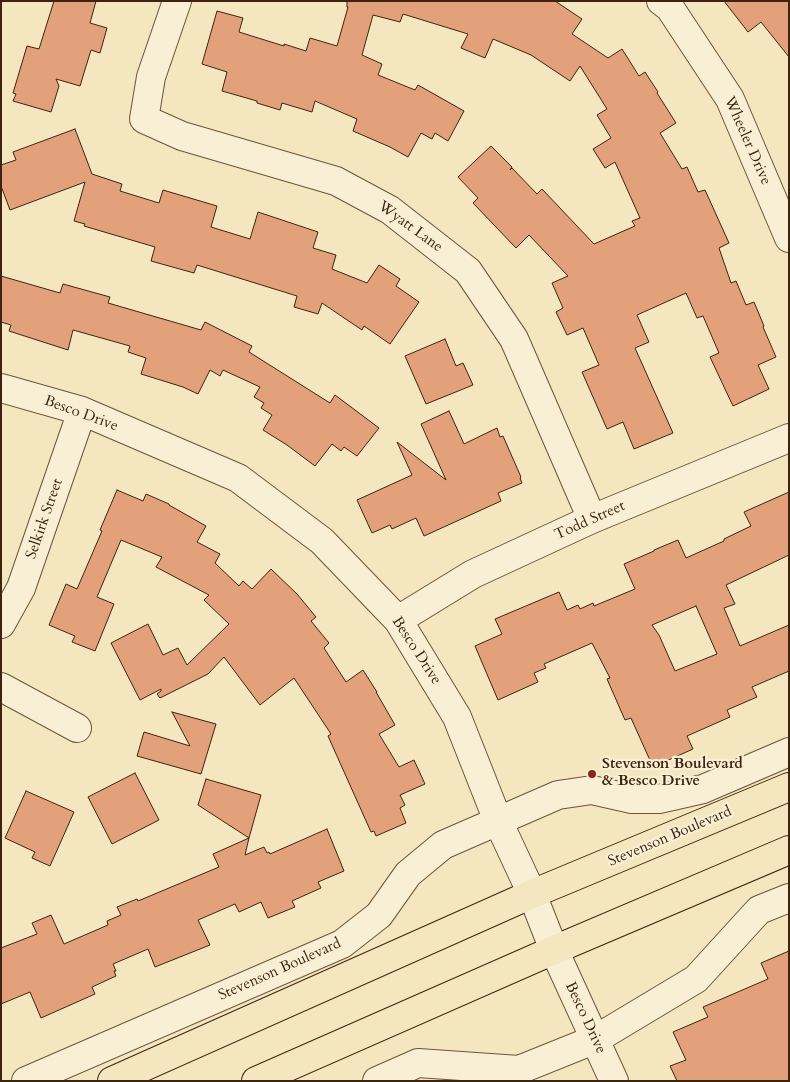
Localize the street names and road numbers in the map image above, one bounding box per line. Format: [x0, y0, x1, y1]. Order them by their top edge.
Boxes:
street label: Wheeler Drive [719, 94, 775, 188]
street label: Wyatt Lane [374, 198, 446, 256]
street label: Besco Drive [42, 392, 120, 436]
street label: Selkirk Street [23, 476, 67, 562]
street label: Todd Street [552, 497, 628, 545]
street label: Besco Drive [387, 614, 445, 688]
street label: Stevenson Boulevard [606, 803, 734, 871]
street label: Stevenson Boulevard [216, 935, 344, 1005]
street label: Besco Drive [561, 979, 609, 1057]

